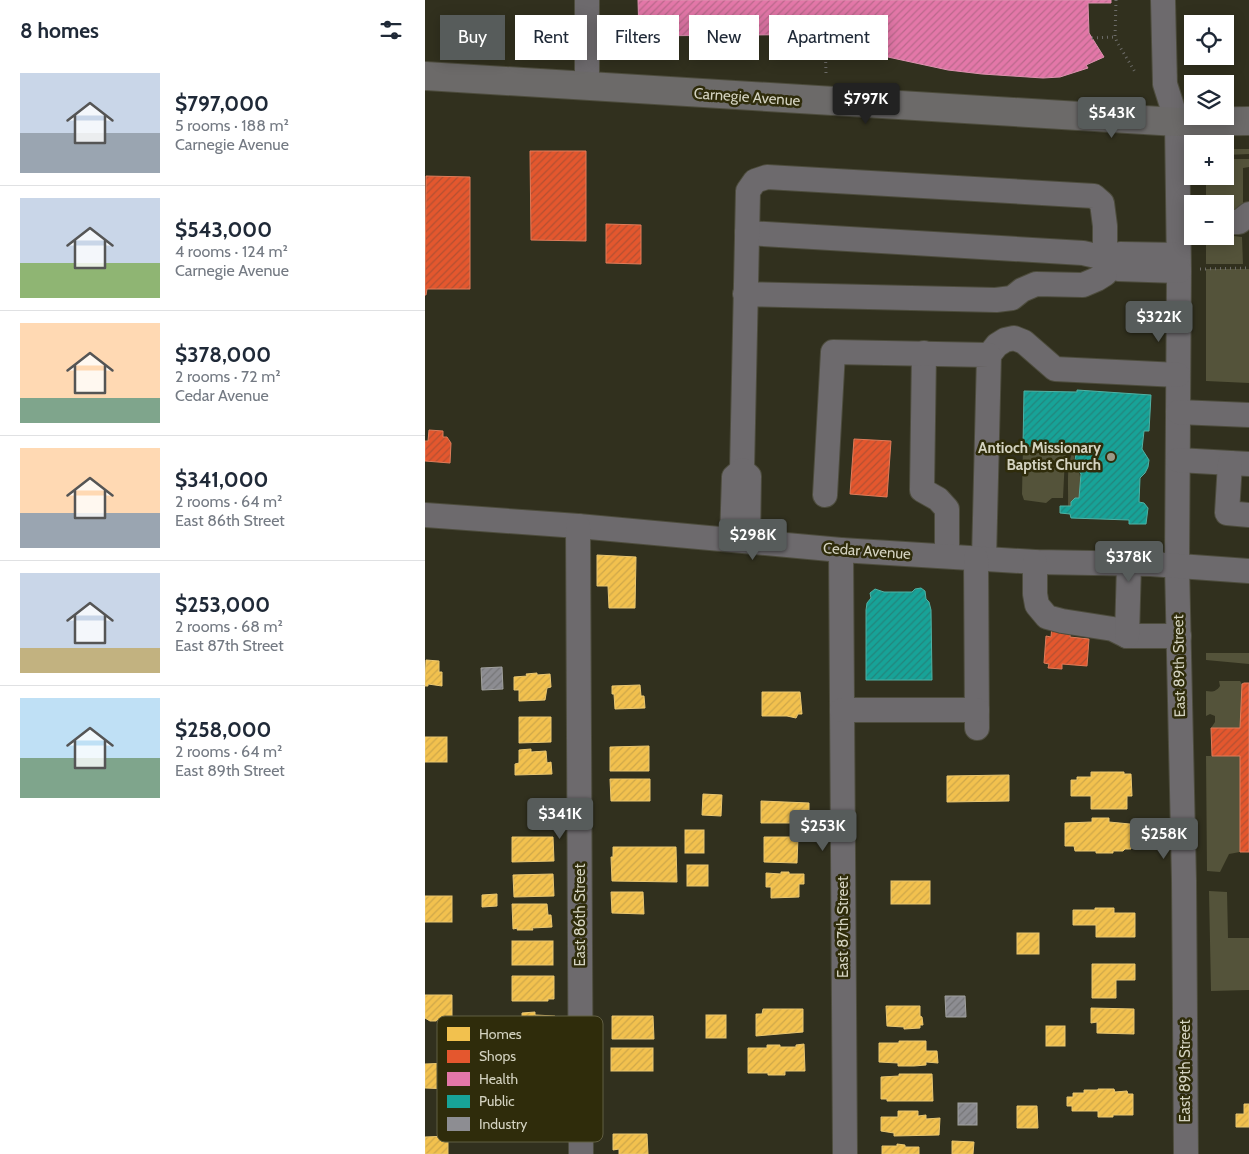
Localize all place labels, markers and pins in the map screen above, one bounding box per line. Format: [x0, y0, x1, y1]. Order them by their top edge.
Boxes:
pin: $797K [831, 82, 901, 125]
pin: $543K [1077, 96, 1147, 139]
pin: $322K [1124, 300, 1194, 343]
place label: Antioch Missionary Baptist Church [978, 439, 1102, 474]
marker: Antioch Missionary Baptist Church [1105, 451, 1117, 463]
pin: $298K [718, 518, 788, 561]
pin: $378K [1094, 540, 1164, 583]
pin: $341K [525, 798, 595, 840]
pin: $253K [788, 810, 858, 852]
pin: $258K [1129, 818, 1199, 860]

